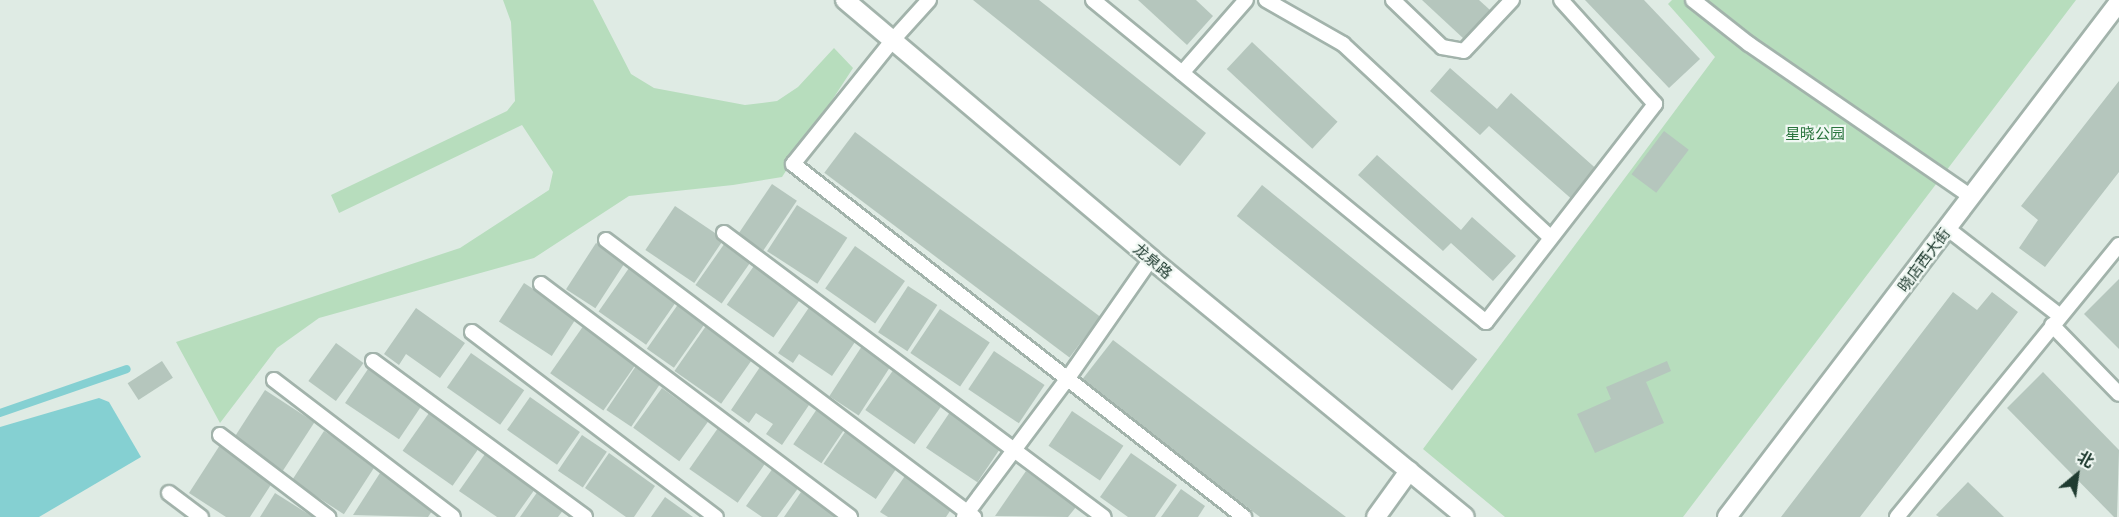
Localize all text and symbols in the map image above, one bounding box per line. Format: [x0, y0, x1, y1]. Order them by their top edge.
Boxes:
park label: 星晓公园 [1785, 125, 1845, 143]
street label: 晓店西大街 [1894, 225, 1954, 295]
street label: 龙泉路 [1130, 240, 1176, 282]
north arrow [2047, 445, 2107, 505]
text: 北 [2074, 447, 2098, 472]

